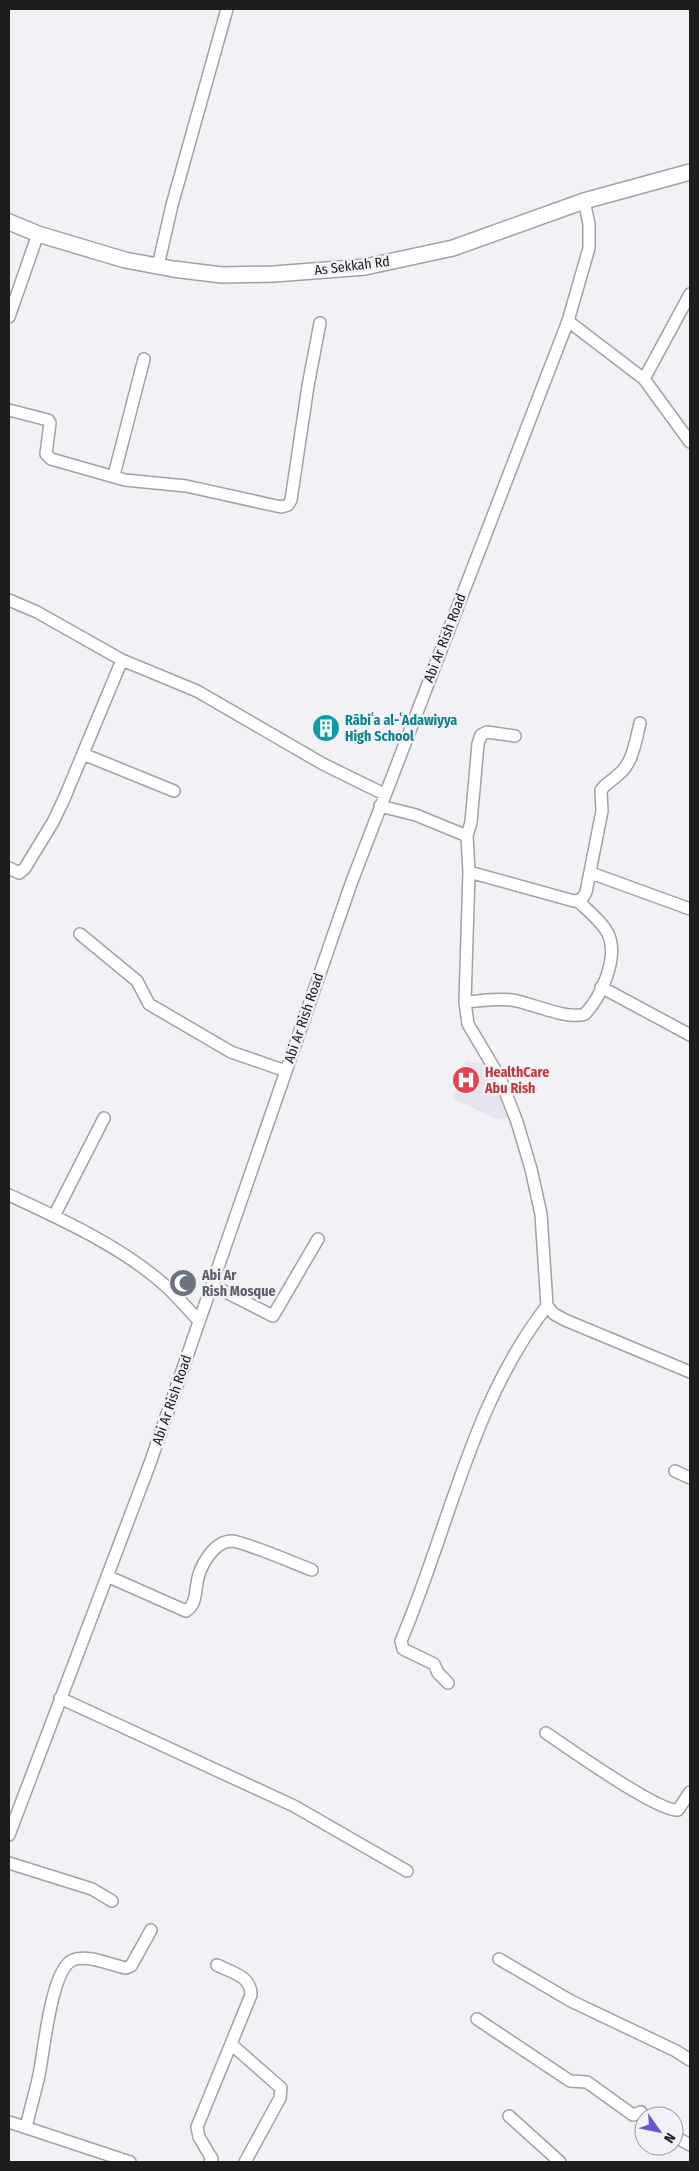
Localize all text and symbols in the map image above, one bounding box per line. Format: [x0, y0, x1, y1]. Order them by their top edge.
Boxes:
street label: As Sekkah Rd [313, 253, 391, 279]
street label: Abi Ar Rish Road [420, 591, 470, 685]
place label: Rābiʿa al-ʿAdawiyya High School [345, 712, 457, 745]
building icon: Rābiʿa al-ʿAdawiyya High School [311, 713, 341, 743]
street label: Abi Ar Rish Road [281, 971, 327, 1065]
place label: HealthCare Abu Rish [484, 1064, 549, 1097]
hospital icon: HealthCare Abu Rish [451, 1065, 481, 1095]
place label: Abi Ar Rish Mosque [201, 1267, 276, 1300]
mosque icon: Abi Ar Rish Mosque [168, 1268, 198, 1298]
street label: Abi Ar Rish Road [149, 1353, 195, 1447]
north arrow [634, 2106, 684, 2156]
text: N [660, 2130, 679, 2146]

